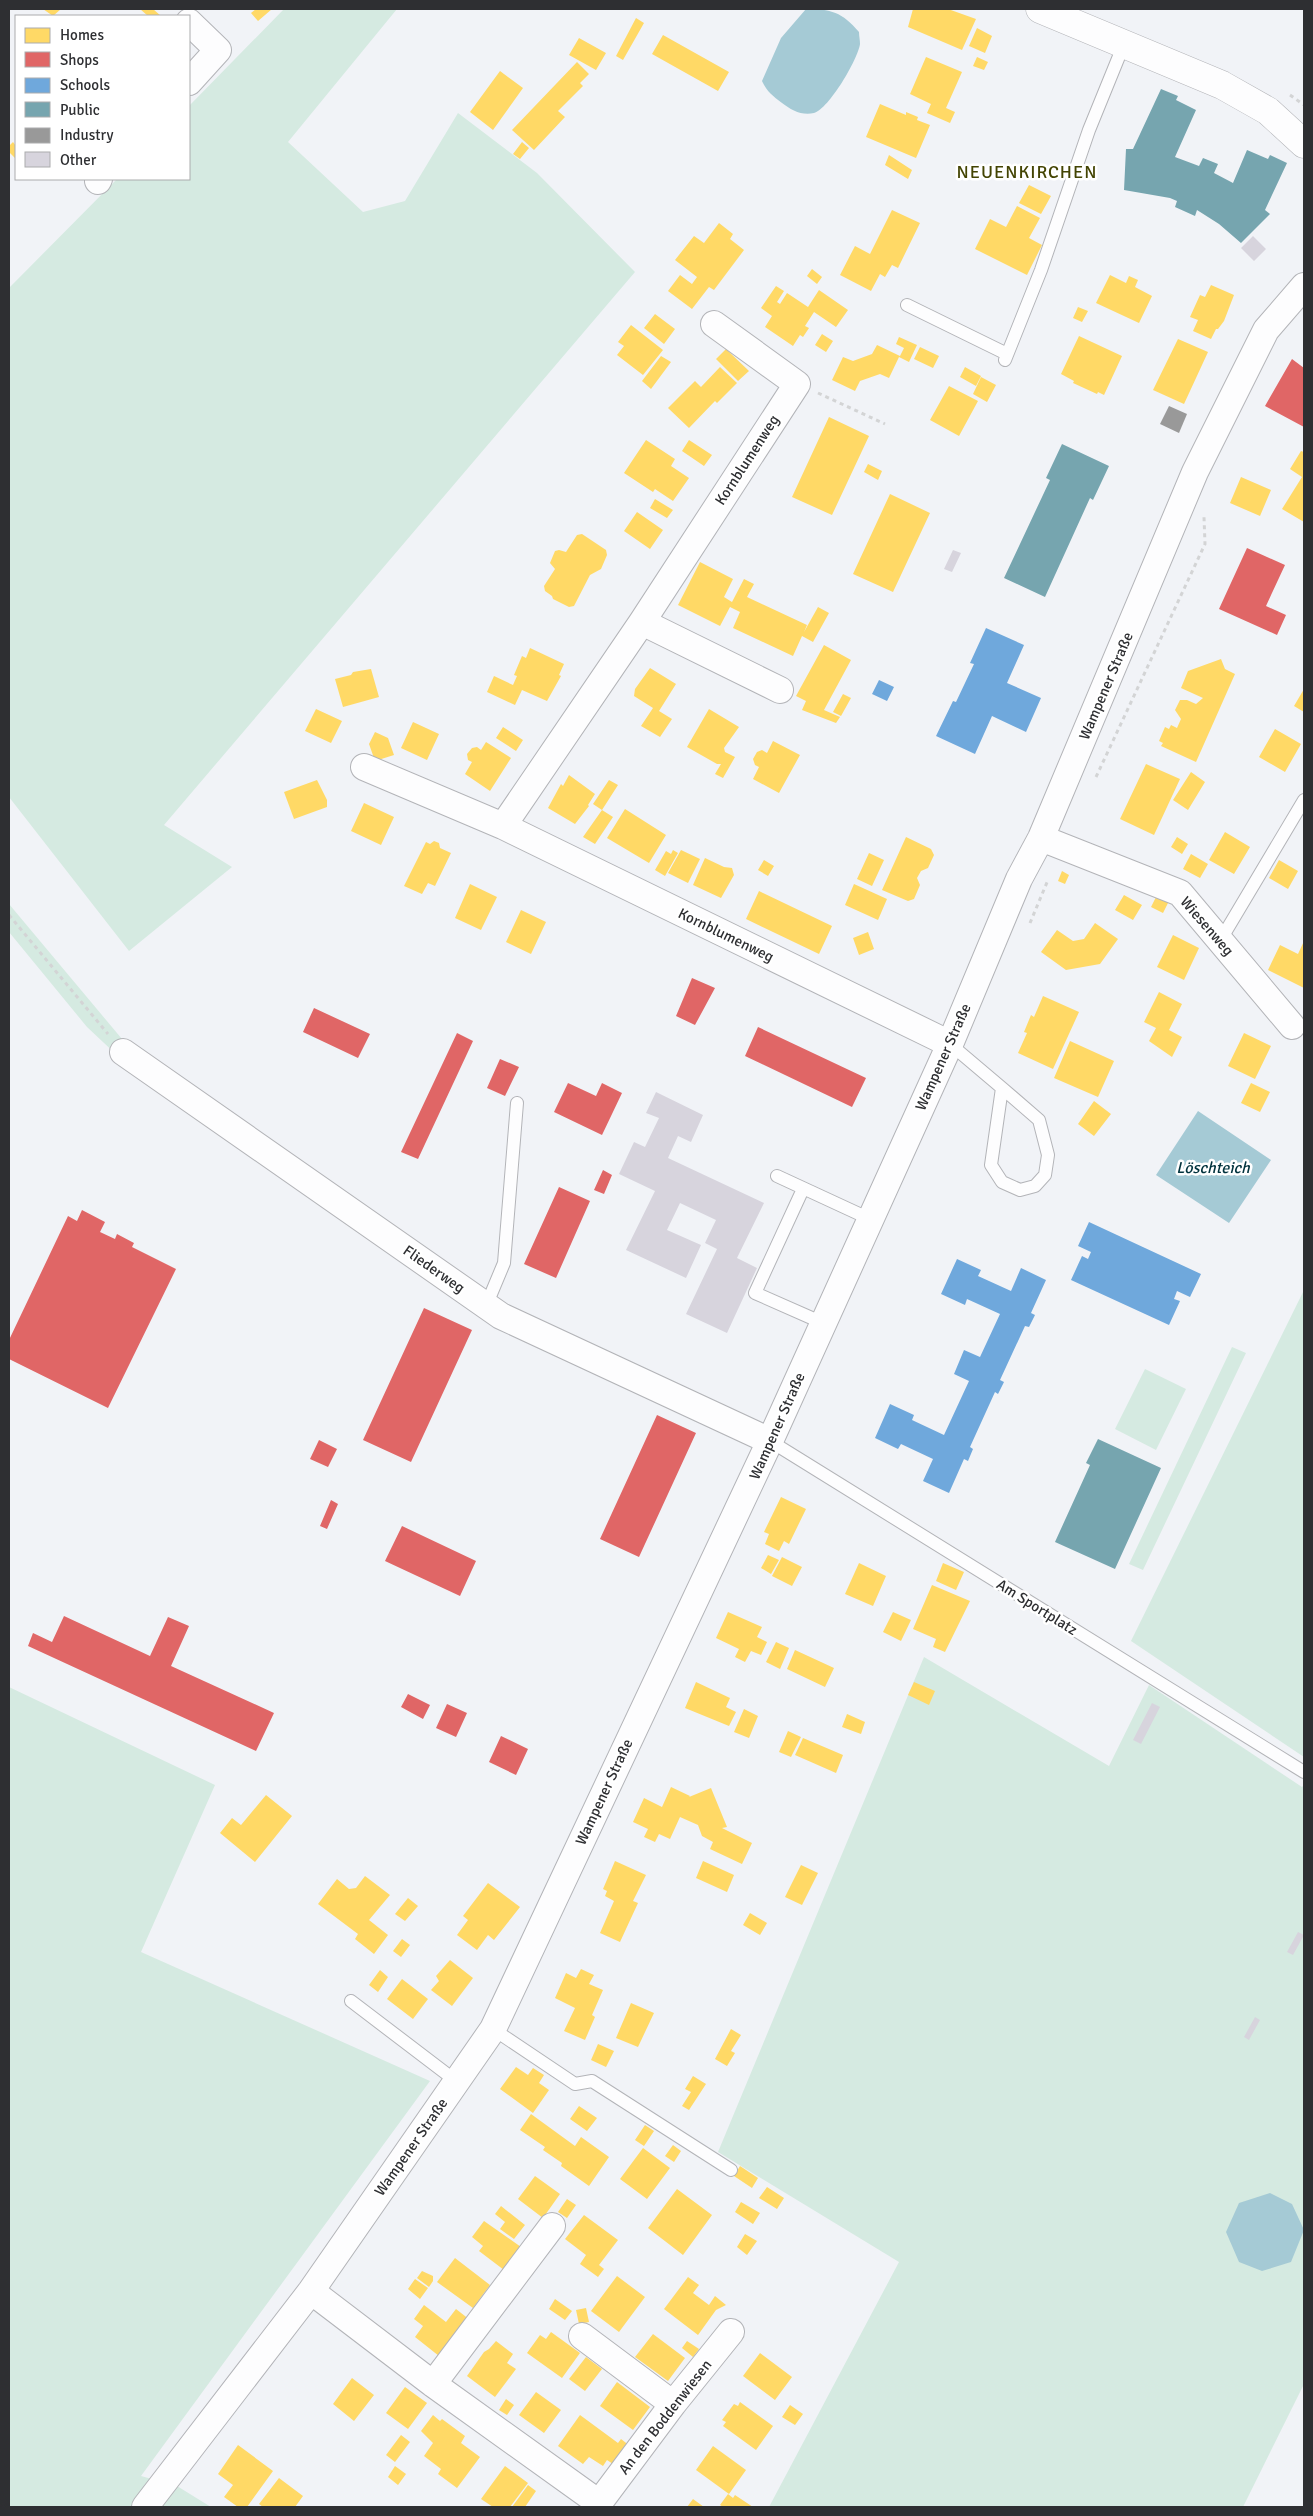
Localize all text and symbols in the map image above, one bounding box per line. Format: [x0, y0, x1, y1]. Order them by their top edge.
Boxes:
legend [15, 15, 190, 180]
text: Homes [60, 26, 104, 44]
text: Shops [60, 51, 99, 69]
text: Schools [60, 76, 111, 94]
text: Public [60, 101, 100, 119]
text: Industry [60, 126, 113, 144]
text: Other [60, 151, 97, 169]
district label: NEUENKIRCHEN [957, 161, 1097, 183]
street label: Kornblumenweg [711, 411, 783, 509]
street label: Wampener Straße [1075, 629, 1137, 743]
street label: Wiesenweg [1176, 893, 1238, 959]
street label: Kornblumenweg [675, 904, 777, 966]
street label: Wampener Straße [911, 1001, 975, 1113]
water label: Löschteich [1176, 1158, 1251, 1178]
street label: Fliederweg [400, 1241, 468, 1297]
street label: Wampener Straße [745, 1370, 809, 1482]
street label: Am Sportplatz [993, 1575, 1081, 1639]
street label: Wampener Straße [571, 1736, 637, 1848]
street label: Wampener Straße [371, 2095, 451, 2199]
street label: An den Boddenwiesen [615, 2356, 715, 2478]

